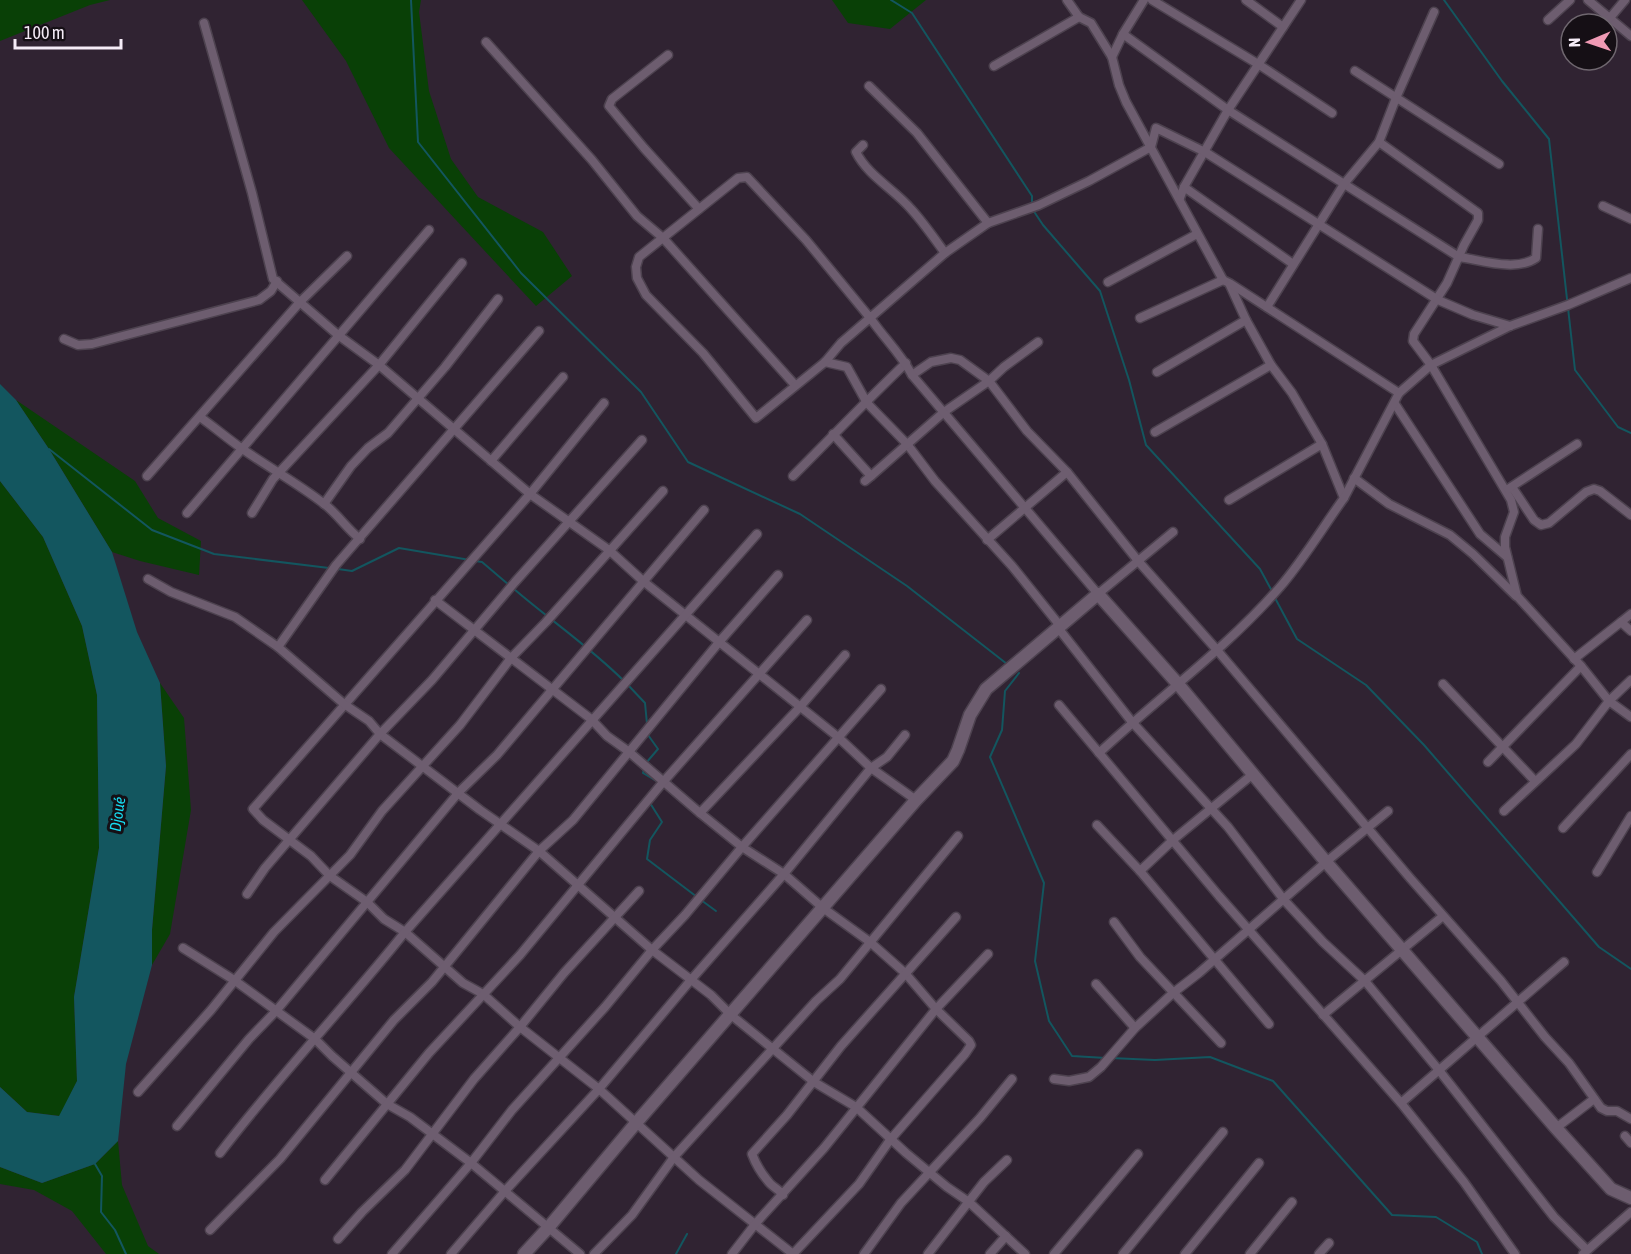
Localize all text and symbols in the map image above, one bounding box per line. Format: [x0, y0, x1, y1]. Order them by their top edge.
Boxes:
scale bar [15, 12, 122, 50]
north arrow [1559, 12, 1619, 72]
text: 100 m [24, 22, 65, 43]
text: N [1565, 37, 1583, 48]
water label: Djoué [106, 795, 129, 833]

